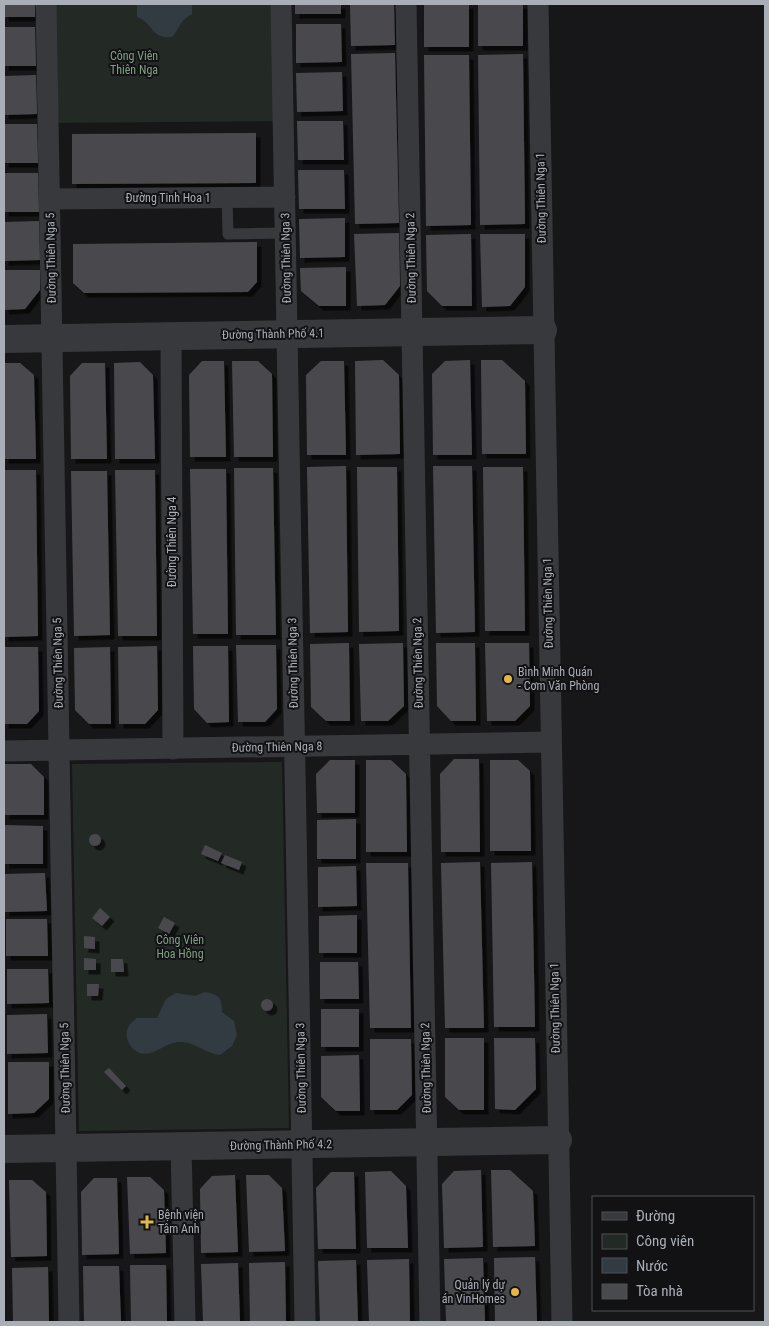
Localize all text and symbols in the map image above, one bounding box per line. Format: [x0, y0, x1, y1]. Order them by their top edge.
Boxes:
park label: Công Viên Thiên Nga [110, 49, 158, 77]
street label: Đường Thiên Nga 1 [533, 153, 549, 243]
street label: Đường Tinh Hoa 1 [125, 191, 211, 205]
street label: Đường Thiên Nga 5 [43, 212, 59, 303]
street label: Đường Thiên Nga 3 [278, 212, 294, 303]
street label: Đường Thiên Nga 2 [403, 212, 419, 303]
street label: Đường Thành Phố 4.1 [222, 326, 324, 342]
street label: Đường Thiên Nga 4 [165, 497, 179, 587]
street label: Đường Thiên Nga 1 [540, 558, 556, 648]
street label: Đường Thiên Nga 5 [50, 617, 66, 708]
street label: Đường Thiên Nga 3 [285, 617, 301, 708]
street label: Đường Thiên Nga 2 [410, 617, 426, 708]
place label: Bình Minh Quán - Cơm Văn Phòng [518, 665, 599, 693]
marker: Bình Minh Quán - Cơm Văn Phòng [502, 673, 514, 685]
street label: Đường Thiên Nga 8 [232, 739, 323, 755]
park label: Công Viên Hoa Hồng [156, 933, 204, 961]
street label: Đường Thiên Nga 1 [547, 963, 563, 1053]
street label: Đường Thiên Nga 5 [57, 1022, 73, 1113]
street label: Đường Thiên Nga 3 [293, 1022, 309, 1113]
street label: Đường Thiên Nga 2 [418, 1022, 434, 1113]
street label: Đường Thành Phố 4.2 [230, 1137, 332, 1153]
legend [592, 1196, 754, 1311]
text: Đường [636, 1207, 675, 1225]
place label: Bệnh viện Tâm Anh [158, 1208, 204, 1236]
marker: Bệnh viện Tâm Anh [140, 1215, 154, 1229]
text: Công viên [636, 1232, 694, 1250]
text: Nước [636, 1257, 668, 1275]
place label: Quản lý dự án VinHomes [442, 1278, 505, 1306]
text: Tòa nhà [636, 1282, 683, 1300]
marker: Quản lý dự án VinHomes [509, 1286, 521, 1298]

